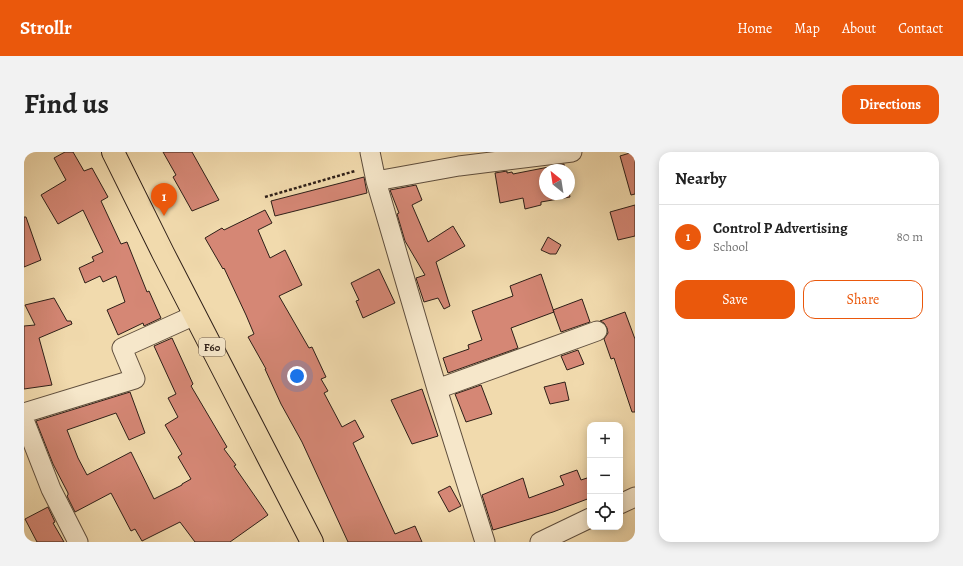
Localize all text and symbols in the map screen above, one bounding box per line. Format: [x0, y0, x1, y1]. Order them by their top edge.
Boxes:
text: Strollr [20, 15, 72, 41]
text: Home [737, 19, 772, 38]
text: Map [794, 19, 820, 38]
text: About [842, 19, 876, 38]
text: Contact [898, 19, 943, 38]
text: Find us [24, 85, 109, 123]
button: Directions [842, 85, 939, 124]
north arrow [539, 164, 575, 200]
text: Nearby [675, 167, 726, 190]
pin: 1 [151, 183, 177, 216]
text: Control P Advertising [713, 218, 848, 238]
text: 1 [686, 228, 690, 245]
text: 80 m [896, 228, 923, 245]
text: School [713, 238, 748, 255]
button: Save [675, 280, 795, 319]
button: Share [803, 280, 923, 319]
road number: F60 [199, 338, 225, 356]
your location [287, 366, 307, 386]
map controls [587, 422, 623, 530]
button: + [587, 422, 623, 458]
button: − [587, 458, 623, 494]
button: locate [587, 494, 623, 530]

